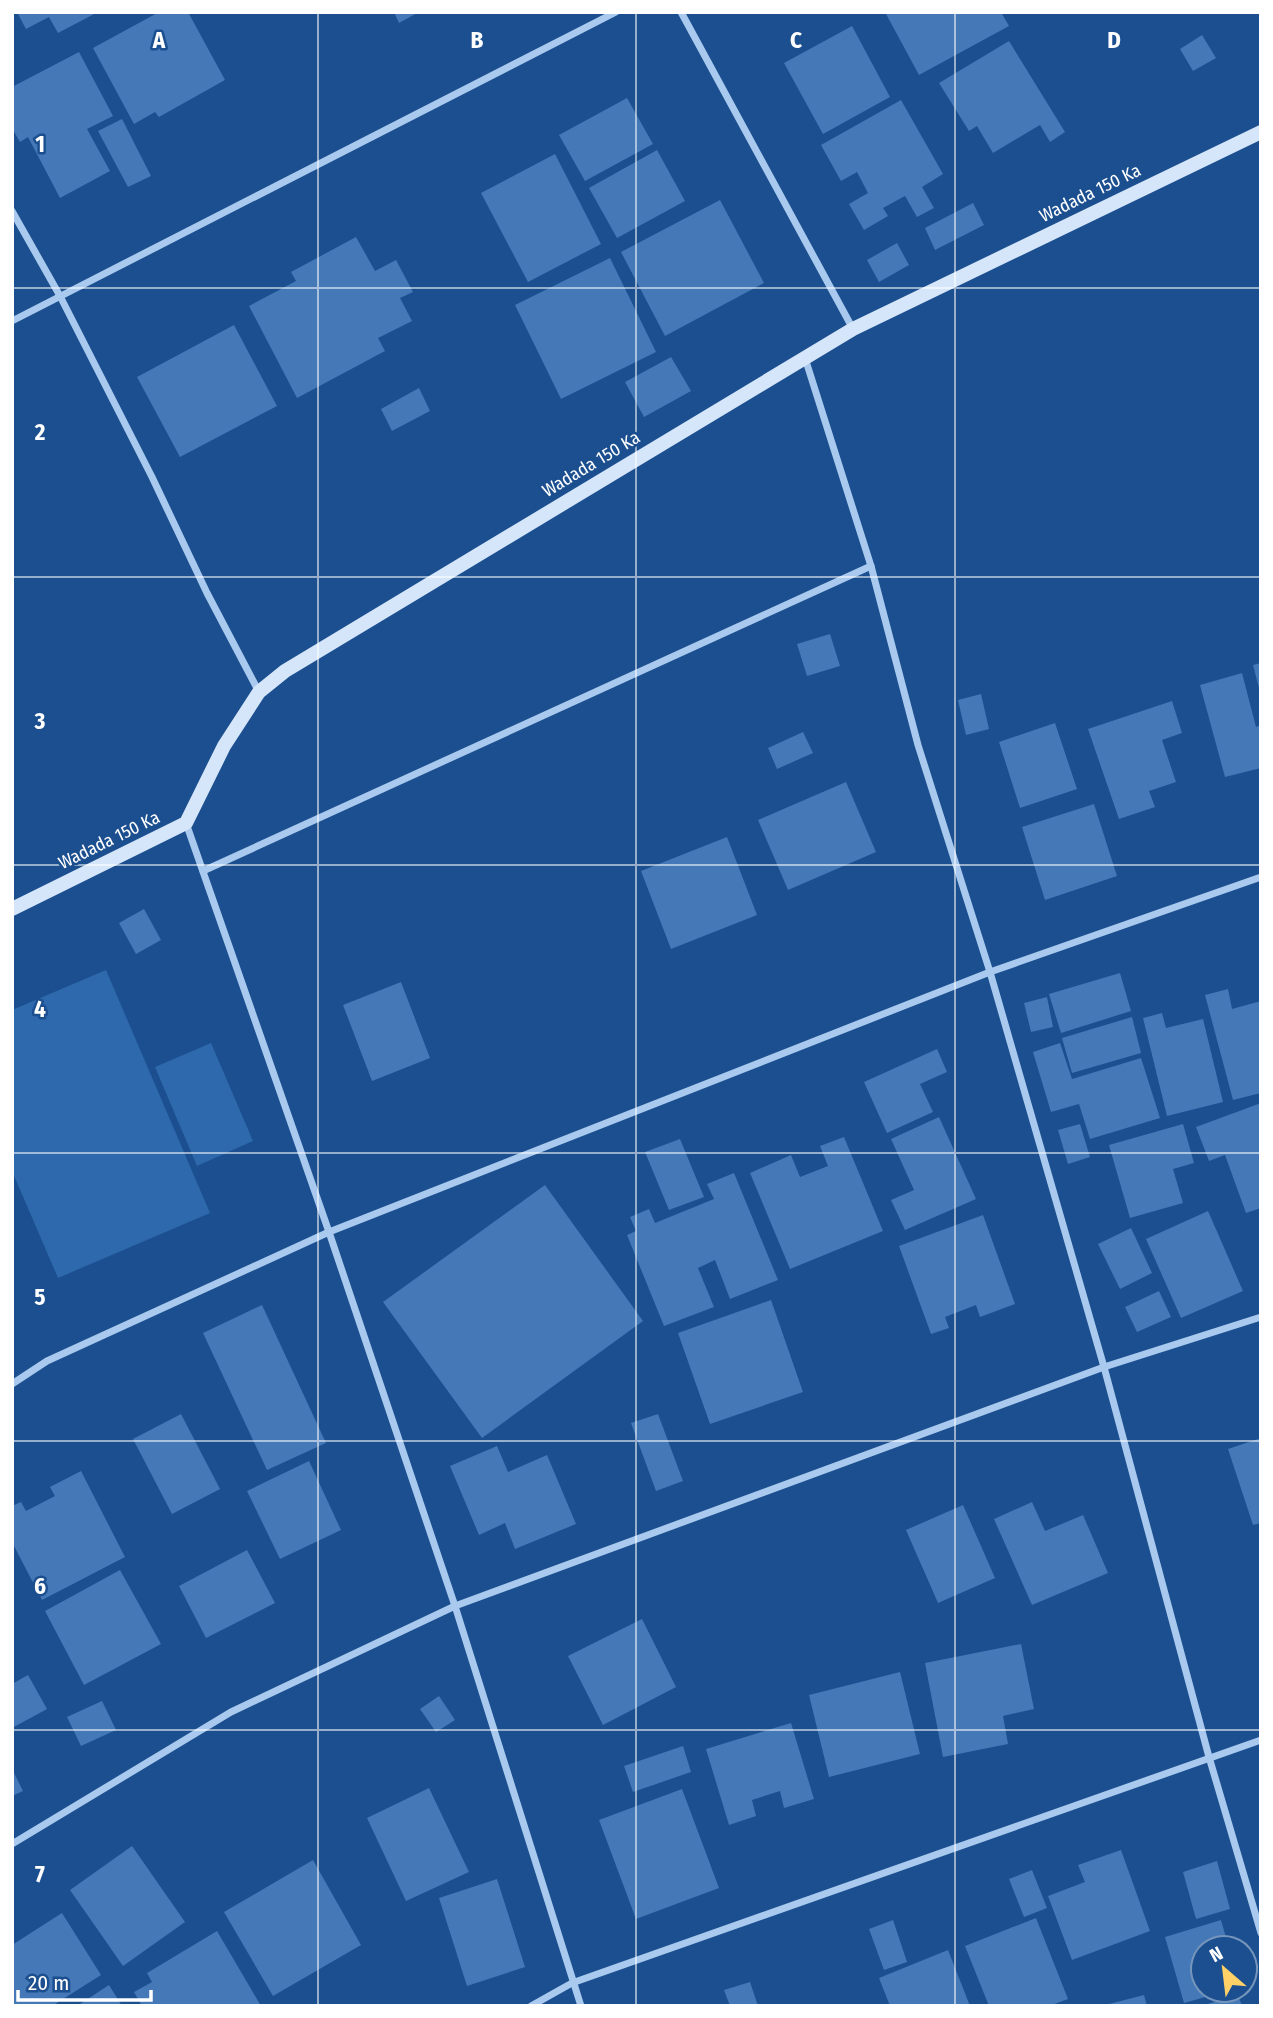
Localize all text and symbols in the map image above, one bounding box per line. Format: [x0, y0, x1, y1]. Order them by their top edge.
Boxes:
text: A [152, 26, 166, 54]
text: B [471, 26, 484, 54]
text: C [790, 26, 802, 54]
text: D [1107, 26, 1121, 54]
text: 1 [35, 130, 45, 158]
street label: Wadada 150 Ka [1036, 159, 1144, 227]
text: 2 [34, 418, 46, 446]
street label: Wadada 150 Ka [538, 426, 644, 502]
text: 3 [34, 707, 46, 735]
street label: Wadada 150 Ka [55, 806, 163, 874]
text: 4 [34, 995, 46, 1023]
text: 5 [34, 1283, 46, 1311]
text: 6 [34, 1572, 46, 1600]
text: 7 [35, 1860, 45, 1888]
north arrow [1189, 1934, 1259, 2004]
text: N [1206, 1942, 1227, 1967]
scale bar [18, 1958, 150, 2002]
text: 20 m [28, 1970, 69, 1996]

